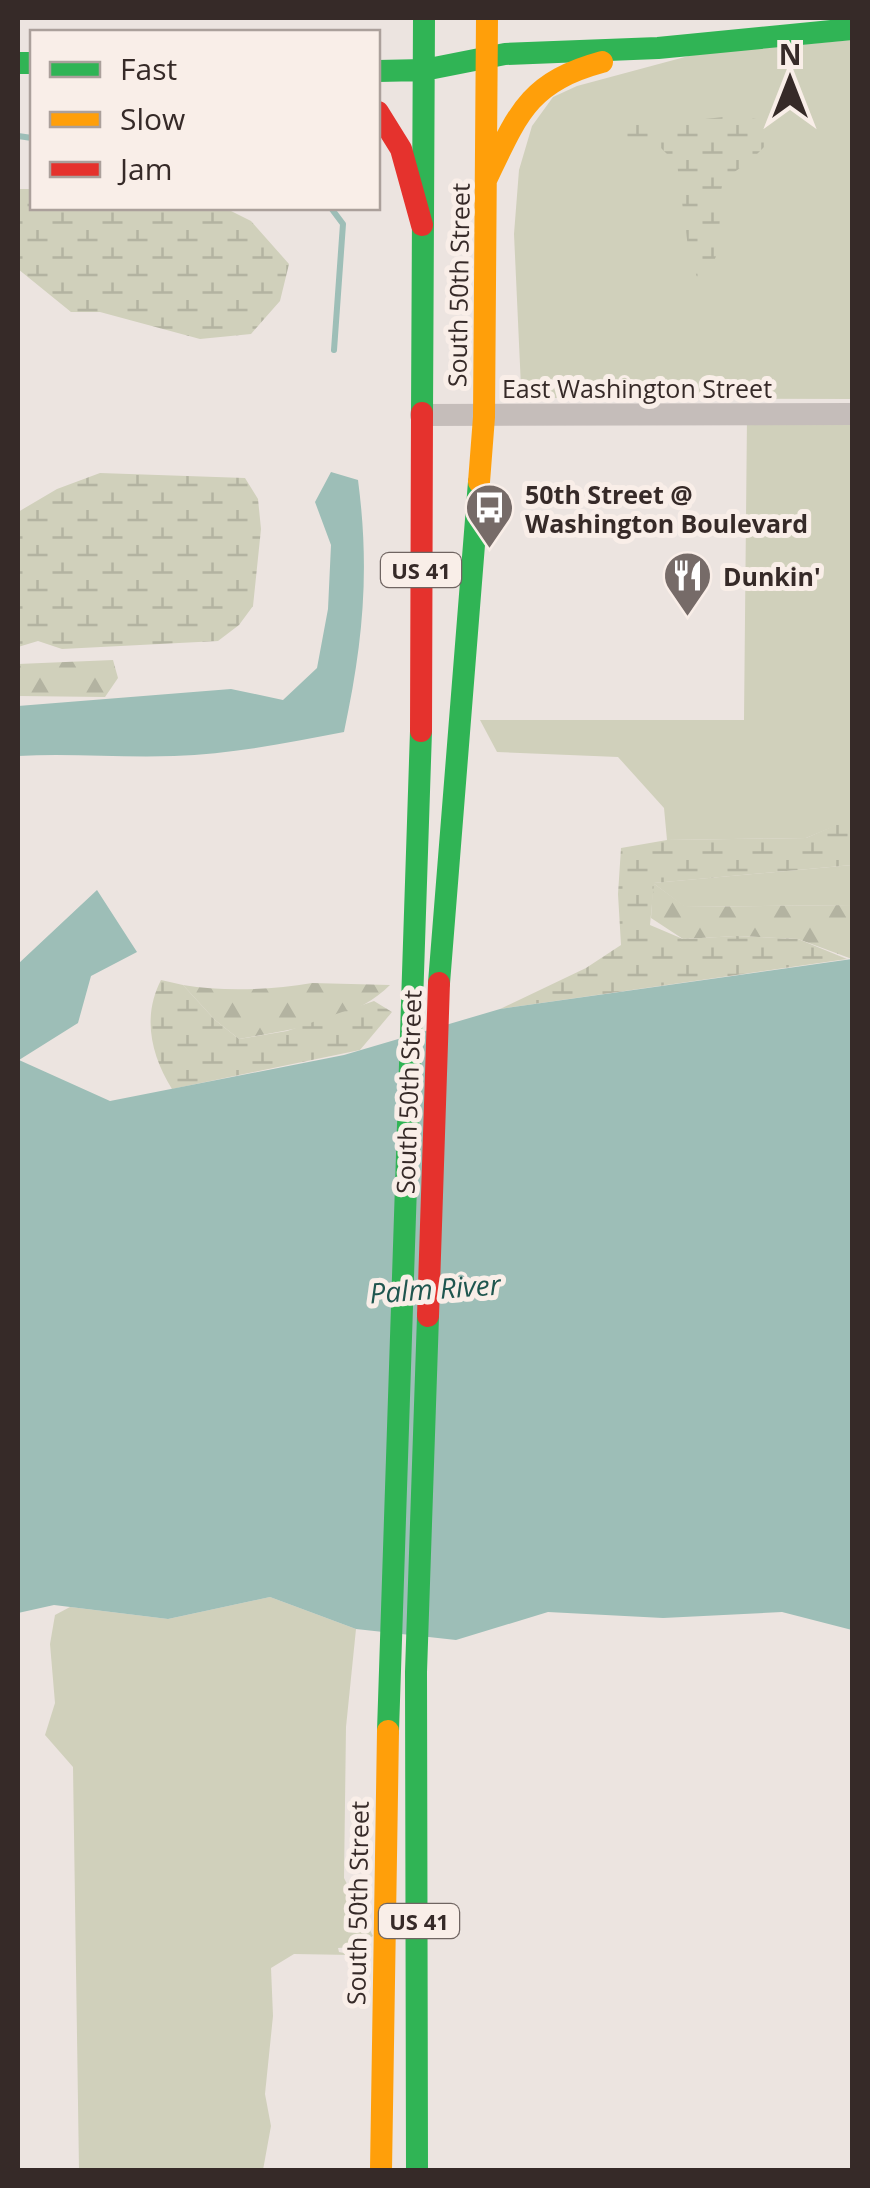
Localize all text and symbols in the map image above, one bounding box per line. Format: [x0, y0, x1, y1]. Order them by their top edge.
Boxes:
legend [30, 30, 380, 210]
north arrow [740, 30, 840, 130]
text: N [779, 35, 801, 73]
text: Fast [120, 48, 177, 89]
text: Slow [120, 98, 185, 139]
text: Jam [117, 148, 173, 189]
street label: South 50th Street [439, 183, 477, 387]
street label: East Washington Street [502, 371, 772, 405]
place label: 50th Street @ Washington Boulevard [525, 477, 808, 540]
bus stop icon: 50th Street @ Washington Boulevard [464, 482, 516, 550]
restaurant icon: Dunkin' [662, 550, 714, 618]
road number: US 41 [381, 553, 461, 587]
place label: Dunkin' [723, 559, 821, 593]
street label: South 50th Street [387, 989, 429, 1195]
water label: Palm River [368, 1264, 503, 1312]
street label: South 50th Street [338, 1801, 376, 2005]
road number: US 41 [379, 1904, 459, 1938]

